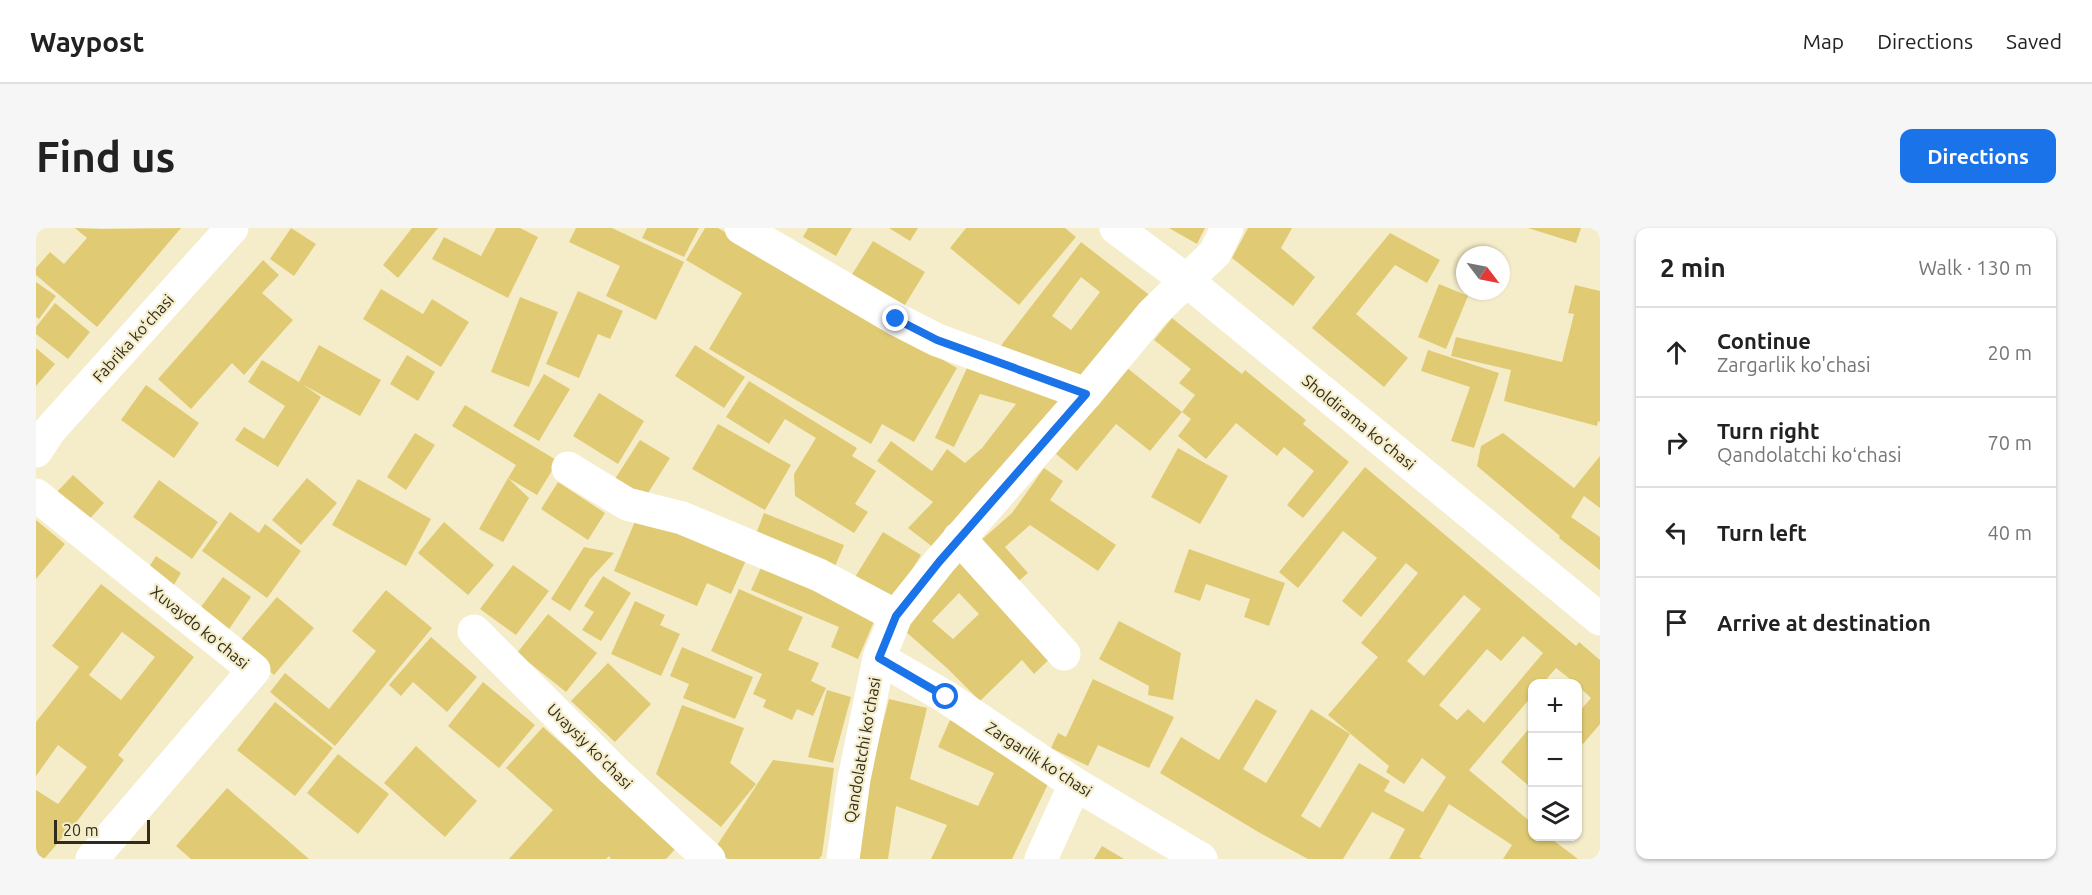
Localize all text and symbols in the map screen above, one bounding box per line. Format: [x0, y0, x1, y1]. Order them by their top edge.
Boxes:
text: Waypost [30, 26, 144, 57]
text: Map [1803, 29, 1844, 53]
text: Directions [1877, 29, 1973, 53]
text: Saved [2006, 29, 2062, 53]
button: Directions [1900, 129, 2056, 183]
text: Find us [36, 133, 175, 180]
north arrow [1456, 246, 1510, 300]
text: 2 min [1660, 253, 1726, 282]
text: Walk · 130 m [1919, 256, 2032, 279]
street label: Fabrika koʻchasi [89, 291, 177, 385]
route end [882, 305, 908, 331]
text: Continue [1717, 328, 1811, 353]
icon: ahead [1660, 336, 1693, 369]
text: 20 m [1988, 341, 2032, 364]
text: Zargarlik ko'chasi [1717, 353, 1871, 376]
street label: Sholdirama ko‘chasi [1299, 371, 1419, 473]
text: Turn right [1717, 418, 1819, 443]
icon: right [1660, 426, 1693, 459]
text: 70 m [1988, 431, 2032, 454]
text: Qandolatchi koʻchasi [1717, 443, 1902, 466]
icon: left [1660, 516, 1693, 549]
text: Turn left [1717, 520, 1807, 545]
text: 40 m [1988, 521, 2032, 544]
street label: Xuvaydo koʻchasi [147, 582, 253, 672]
icon: arrive [1660, 606, 1693, 639]
text: Arrive at destination [1717, 610, 1931, 635]
street label: Qandolatchi koʻchasi [840, 676, 884, 824]
map controls [1528, 679, 1582, 841]
button: + [1528, 679, 1582, 733]
route start [932, 683, 958, 709]
street label: Uvaysiy ko'chasi [544, 700, 636, 792]
street label: Zargarlik ko'chasi [983, 718, 1095, 800]
button: − [1528, 733, 1582, 787]
button: layers [1528, 787, 1582, 841]
scale bar [54, 817, 150, 844]
text: 20 m [63, 821, 99, 839]

